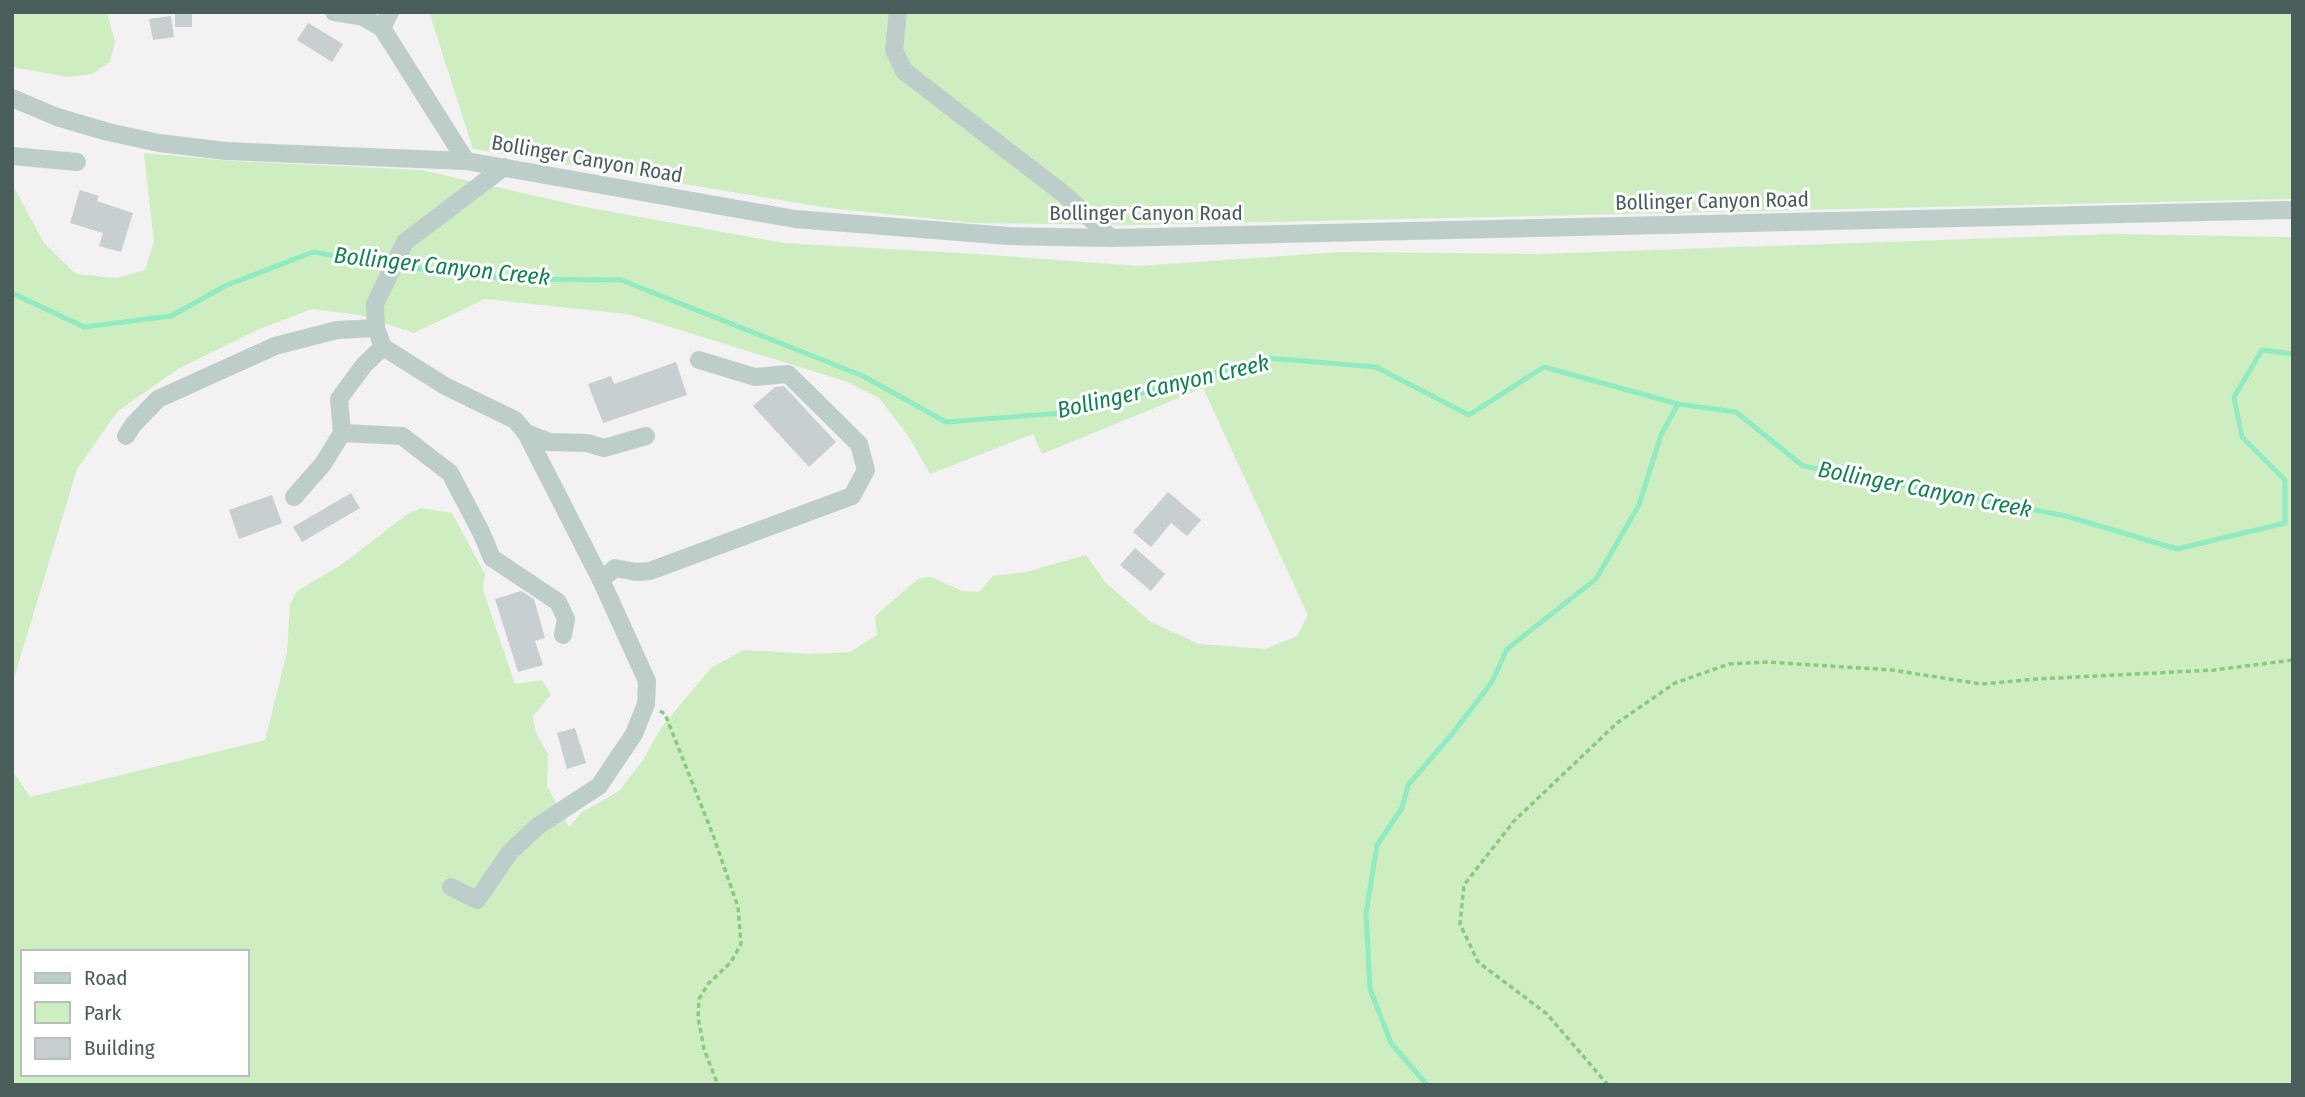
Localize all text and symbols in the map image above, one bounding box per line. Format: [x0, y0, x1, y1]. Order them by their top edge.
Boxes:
street label: Bollinger Canyon Road [489, 129, 685, 189]
street label: Bollinger Canyon Road [1615, 186, 1809, 216]
street label: Bollinger Canyon Road [1049, 200, 1243, 226]
water label: Bollinger Canyon Creek [333, 241, 551, 291]
water label: Bollinger Canyon Creek [1054, 348, 1272, 424]
water label: Bollinger Canyon Creek [1816, 455, 2034, 523]
legend [21, 950, 248, 1076]
text: Road [84, 965, 128, 991]
text: Park [84, 1000, 122, 1026]
text: Building [84, 1035, 155, 1061]

